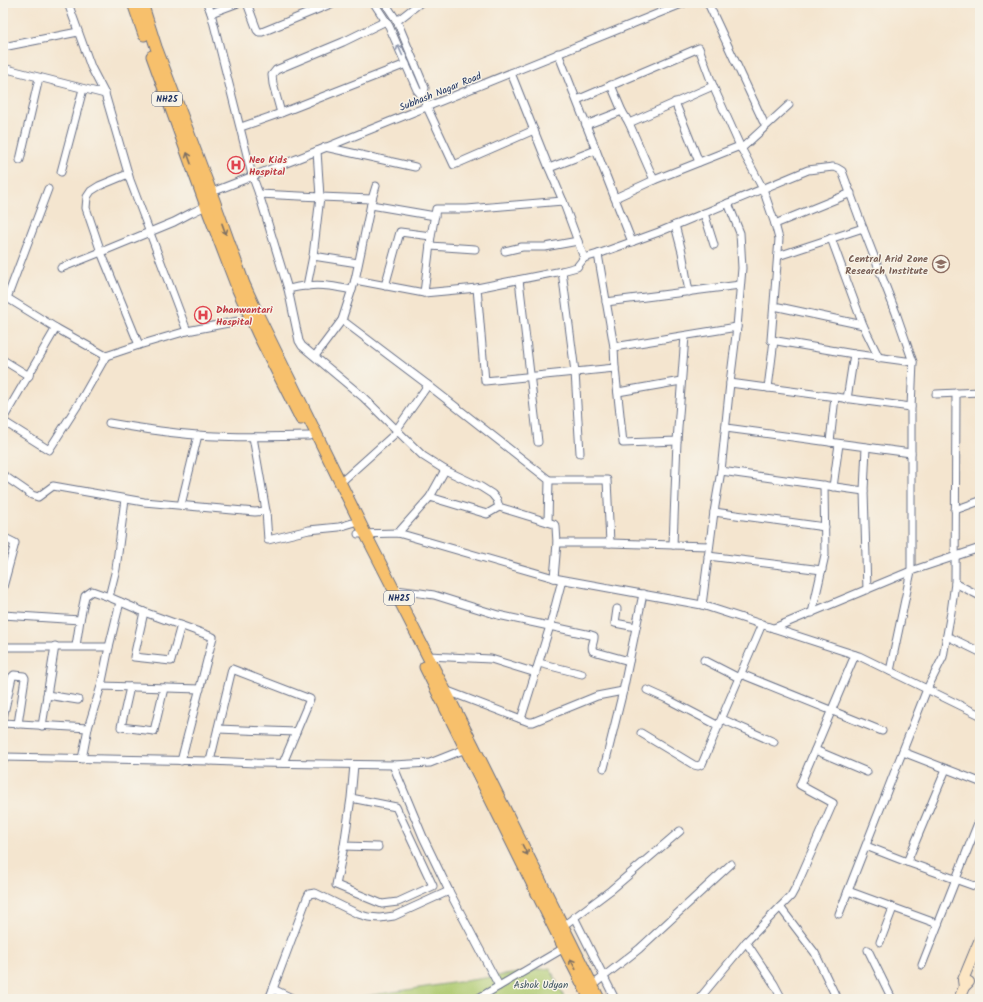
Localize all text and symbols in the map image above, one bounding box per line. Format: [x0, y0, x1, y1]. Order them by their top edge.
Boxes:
one-way arrow [396, 44, 403, 56]
street label: Subhash Nagar Road [397, 68, 485, 116]
road number: NH25 [152, 92, 182, 106]
place label: Neo Kids Hospital [249, 152, 288, 180]
one-way arrow [184, 153, 192, 165]
hospital icon: Neo Kids Hospital [226, 155, 246, 175]
one-way arrow [221, 223, 229, 235]
place label: Central Arid Zone Research Institute [845, 251, 928, 279]
school or university icon: Central Arid Zone Research Institute [931, 254, 951, 274]
place label: Dhanwantari Hospital [216, 302, 273, 330]
hospital icon: Dhanwantari Hospital [193, 305, 213, 325]
road number: NH25 [384, 591, 414, 605]
one-way arrow [522, 843, 529, 855]
one-way arrow [568, 958, 576, 970]
park label: Ashok Udyan [514, 977, 568, 993]

